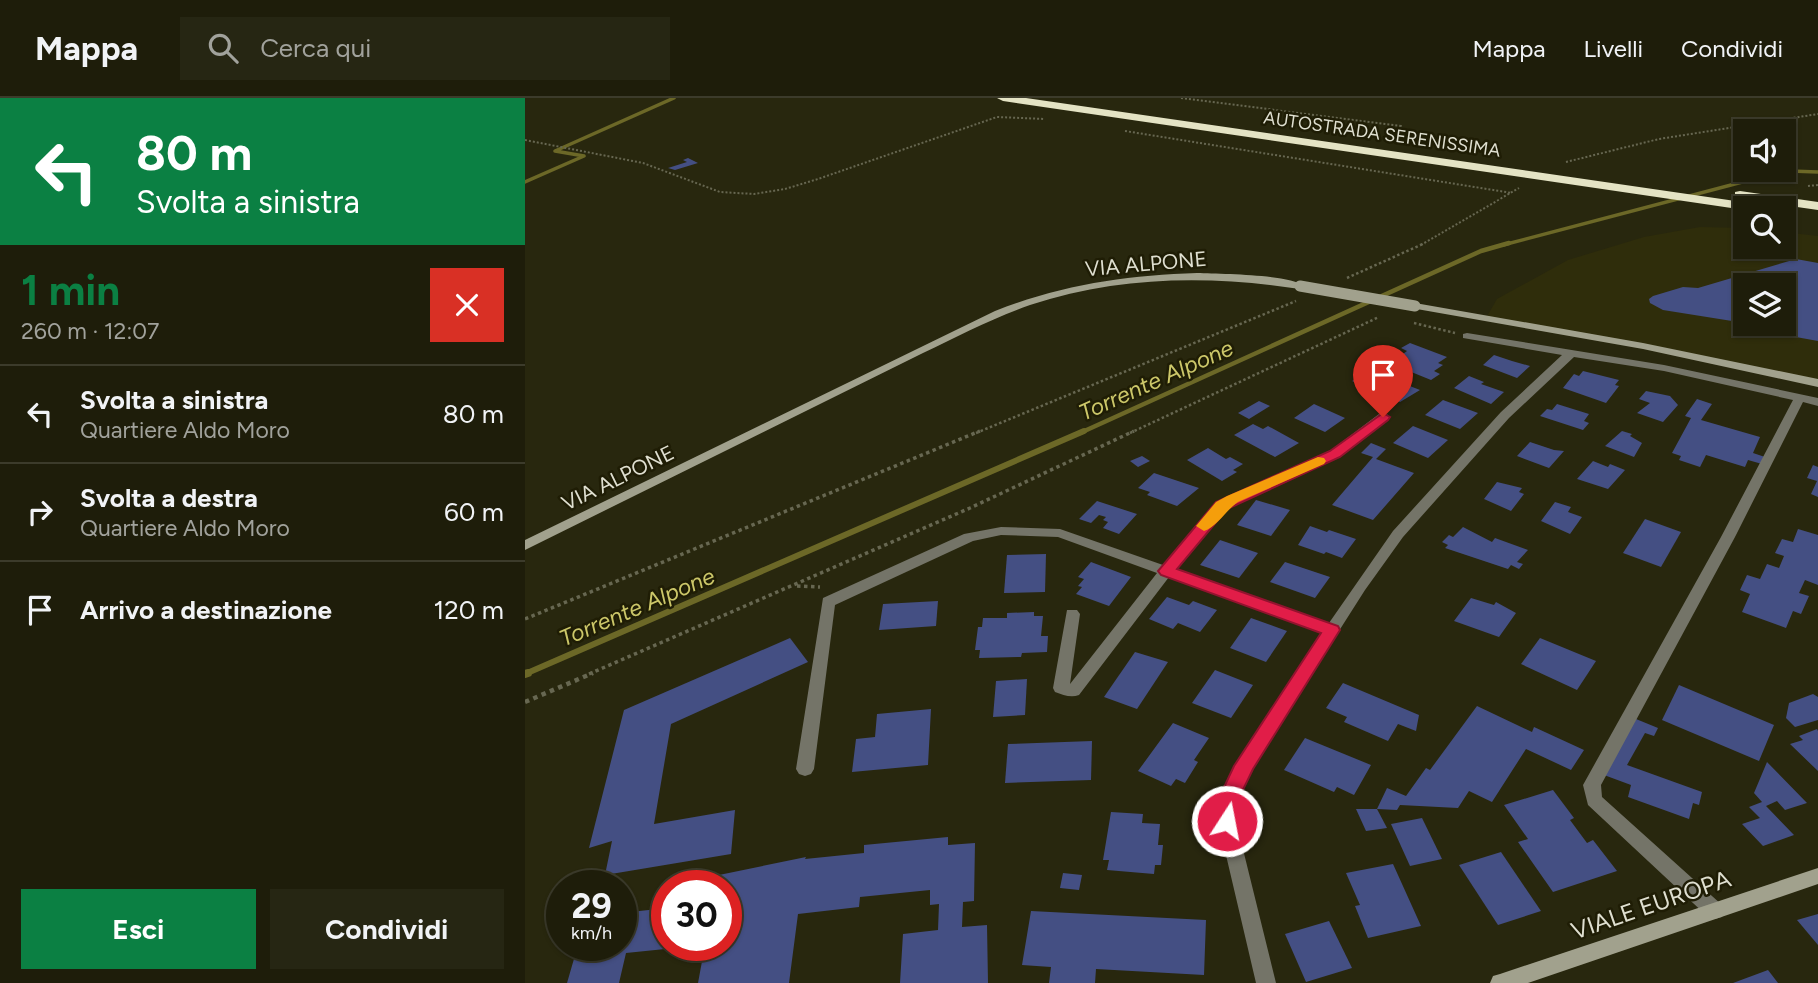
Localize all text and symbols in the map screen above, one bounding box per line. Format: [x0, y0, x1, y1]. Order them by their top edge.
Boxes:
search box [180, 17, 670, 80]
text: Mappa [35, 29, 138, 68]
icon: search [204, 29, 242, 67]
text: Cerca qui [260, 32, 371, 64]
text: Mappa [1472, 34, 1546, 63]
text: Livelli [1584, 34, 1643, 63]
text: Condividi [1681, 34, 1783, 63]
street label: AUTOSTRADA SERENISSIMA [1262, 106, 1502, 162]
map controls [1733, 119, 1796, 336]
button: sound [1733, 119, 1796, 182]
text: 80 m [136, 123, 252, 182]
icon: left [21, 126, 112, 217]
text: Svolta a sinistra [136, 183, 360, 221]
button: search [1733, 196, 1796, 259]
street label: VIA ALPONE [1084, 246, 1208, 281]
text: 1 min [21, 265, 120, 316]
button: close [430, 268, 504, 342]
button: layers [1733, 273, 1796, 336]
text: 260 m · 12:07 [21, 317, 159, 345]
water label: Torrente Alpone [1074, 333, 1238, 427]
pin [1353, 345, 1413, 417]
icon: arrive [1364, 356, 1402, 394]
text: Svolta a sinistra [80, 384, 268, 416]
icon: left [21, 395, 59, 433]
text: 80 m [443, 398, 504, 430]
text: Quartiere Aldo Moro [80, 416, 290, 444]
street label: VIA ALPONE [558, 440, 678, 516]
text: Svolta a destra [80, 482, 258, 514]
icon: right [21, 493, 59, 531]
text: 60 m [444, 496, 504, 528]
text: Quartiere Aldo Moro [80, 514, 290, 542]
water label: Torrente Alpone [555, 562, 719, 652]
icon: arrive [21, 591, 59, 629]
text: Arrivo a destinazione [80, 594, 332, 626]
text: 120 m [434, 594, 504, 626]
position arrow [1190, 784, 1264, 858]
street label: VIALE EUROPA [1567, 863, 1735, 945]
speed limit sign: 30 [651, 870, 742, 961]
text: 29 [571, 885, 612, 927]
button: Esci [21, 889, 256, 969]
button: Condividi [270, 889, 504, 969]
text: km/h [571, 922, 612, 944]

